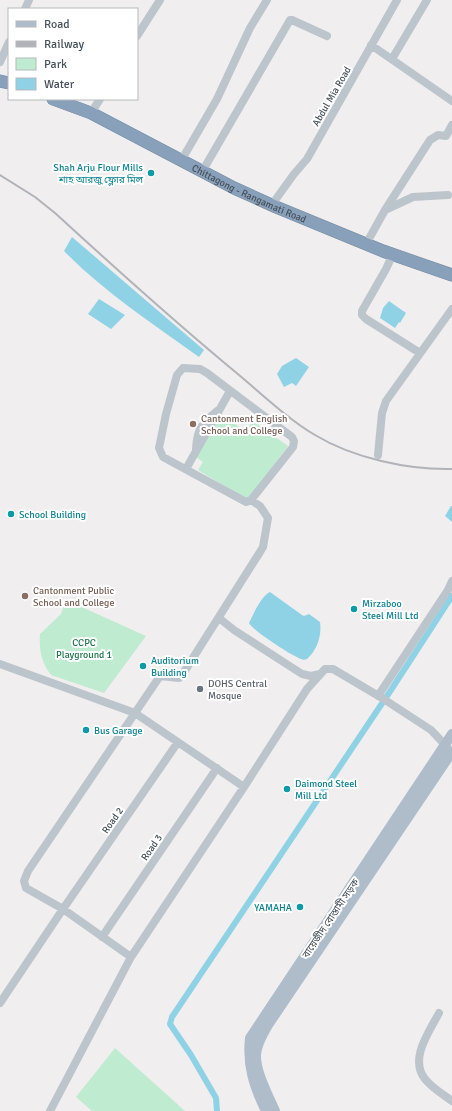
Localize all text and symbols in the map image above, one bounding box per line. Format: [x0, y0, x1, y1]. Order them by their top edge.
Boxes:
legend [8, 8, 138, 100]
text: Road [44, 17, 70, 32]
text: Railway [44, 37, 84, 52]
text: Park [44, 57, 67, 72]
street label: Abdul Mia Road [310, 65, 354, 128]
text: Water [44, 77, 75, 92]
place label: Shah Arju Flour Mills শাহ আরজু ফ্লোর মিল [53, 162, 144, 186]
street label: Chittagong - Rangamati Road [190, 162, 308, 226]
marker: Shah Arju Flour Mills শাহ আরজু ফ্লোর মিল [146, 168, 156, 178]
place label: Cantonment English School and College [201, 413, 288, 437]
marker: Cantonment English School and College [188, 419, 198, 429]
marker: School Building [6, 509, 16, 519]
place label: School Building [19, 509, 86, 521]
place label: Cantonment Public School and College [33, 585, 115, 609]
marker: Cantonment Public School and College [20, 591, 30, 601]
place label: Mirzaboo Steel Mill Ltd [362, 598, 418, 622]
marker: Mirzaboo Steel Mill Ltd [349, 604, 359, 614]
park label: CCPC Playground 1 [56, 637, 112, 661]
place label: Auditorium Building [151, 655, 199, 679]
marker: Auditorium Building [138, 661, 148, 671]
place label: DOHS Central Mosque [208, 678, 267, 702]
marker: DOHS Central Mosque [195, 684, 205, 694]
marker: Bus Garage [81, 725, 91, 735]
place label: Bus Garage [94, 725, 143, 737]
place label: Daimond Steel Mill Ltd [295, 778, 357, 802]
marker: Daimond Steel Mill Ltd [282, 784, 292, 794]
street label: Road 2 [100, 805, 126, 836]
street label: Road 3 [139, 832, 165, 863]
street label: বায়েজীদ বোস্তামী সড়ক [299, 876, 362, 961]
place label: YAMAHA [254, 902, 292, 914]
marker: YAMAHA [295, 902, 305, 912]

